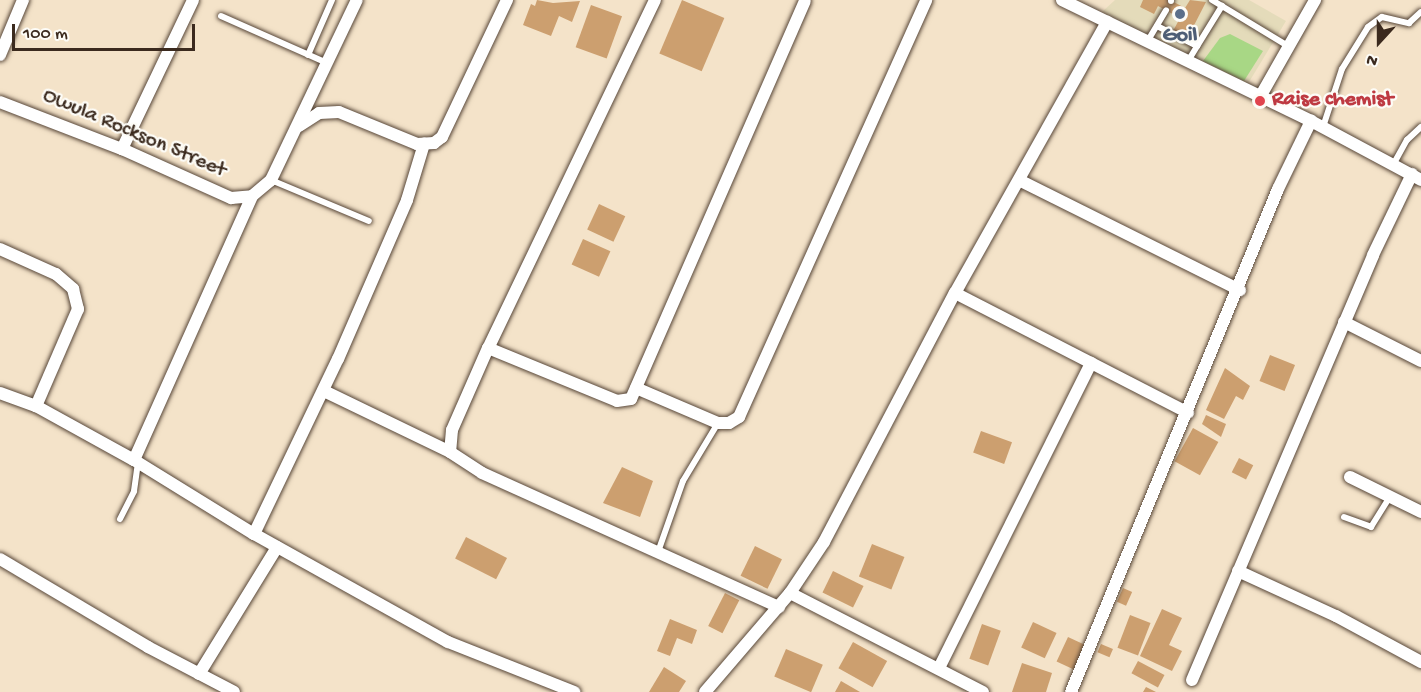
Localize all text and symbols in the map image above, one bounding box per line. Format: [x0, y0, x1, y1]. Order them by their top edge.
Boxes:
marker: Goil [1173, 7, 1187, 21]
scale bar [15, 12, 198, 50]
north arrow [1349, 12, 1409, 72]
text: 100 m [23, 24, 68, 45]
place label: Goil [1163, 24, 1197, 50]
text: N [1364, 49, 1381, 70]
street label: Owula Rockson Street [38, 83, 230, 185]
place label: Raise chemist [1272, 88, 1393, 114]
marker: Raise chemist [1253, 94, 1267, 108]

